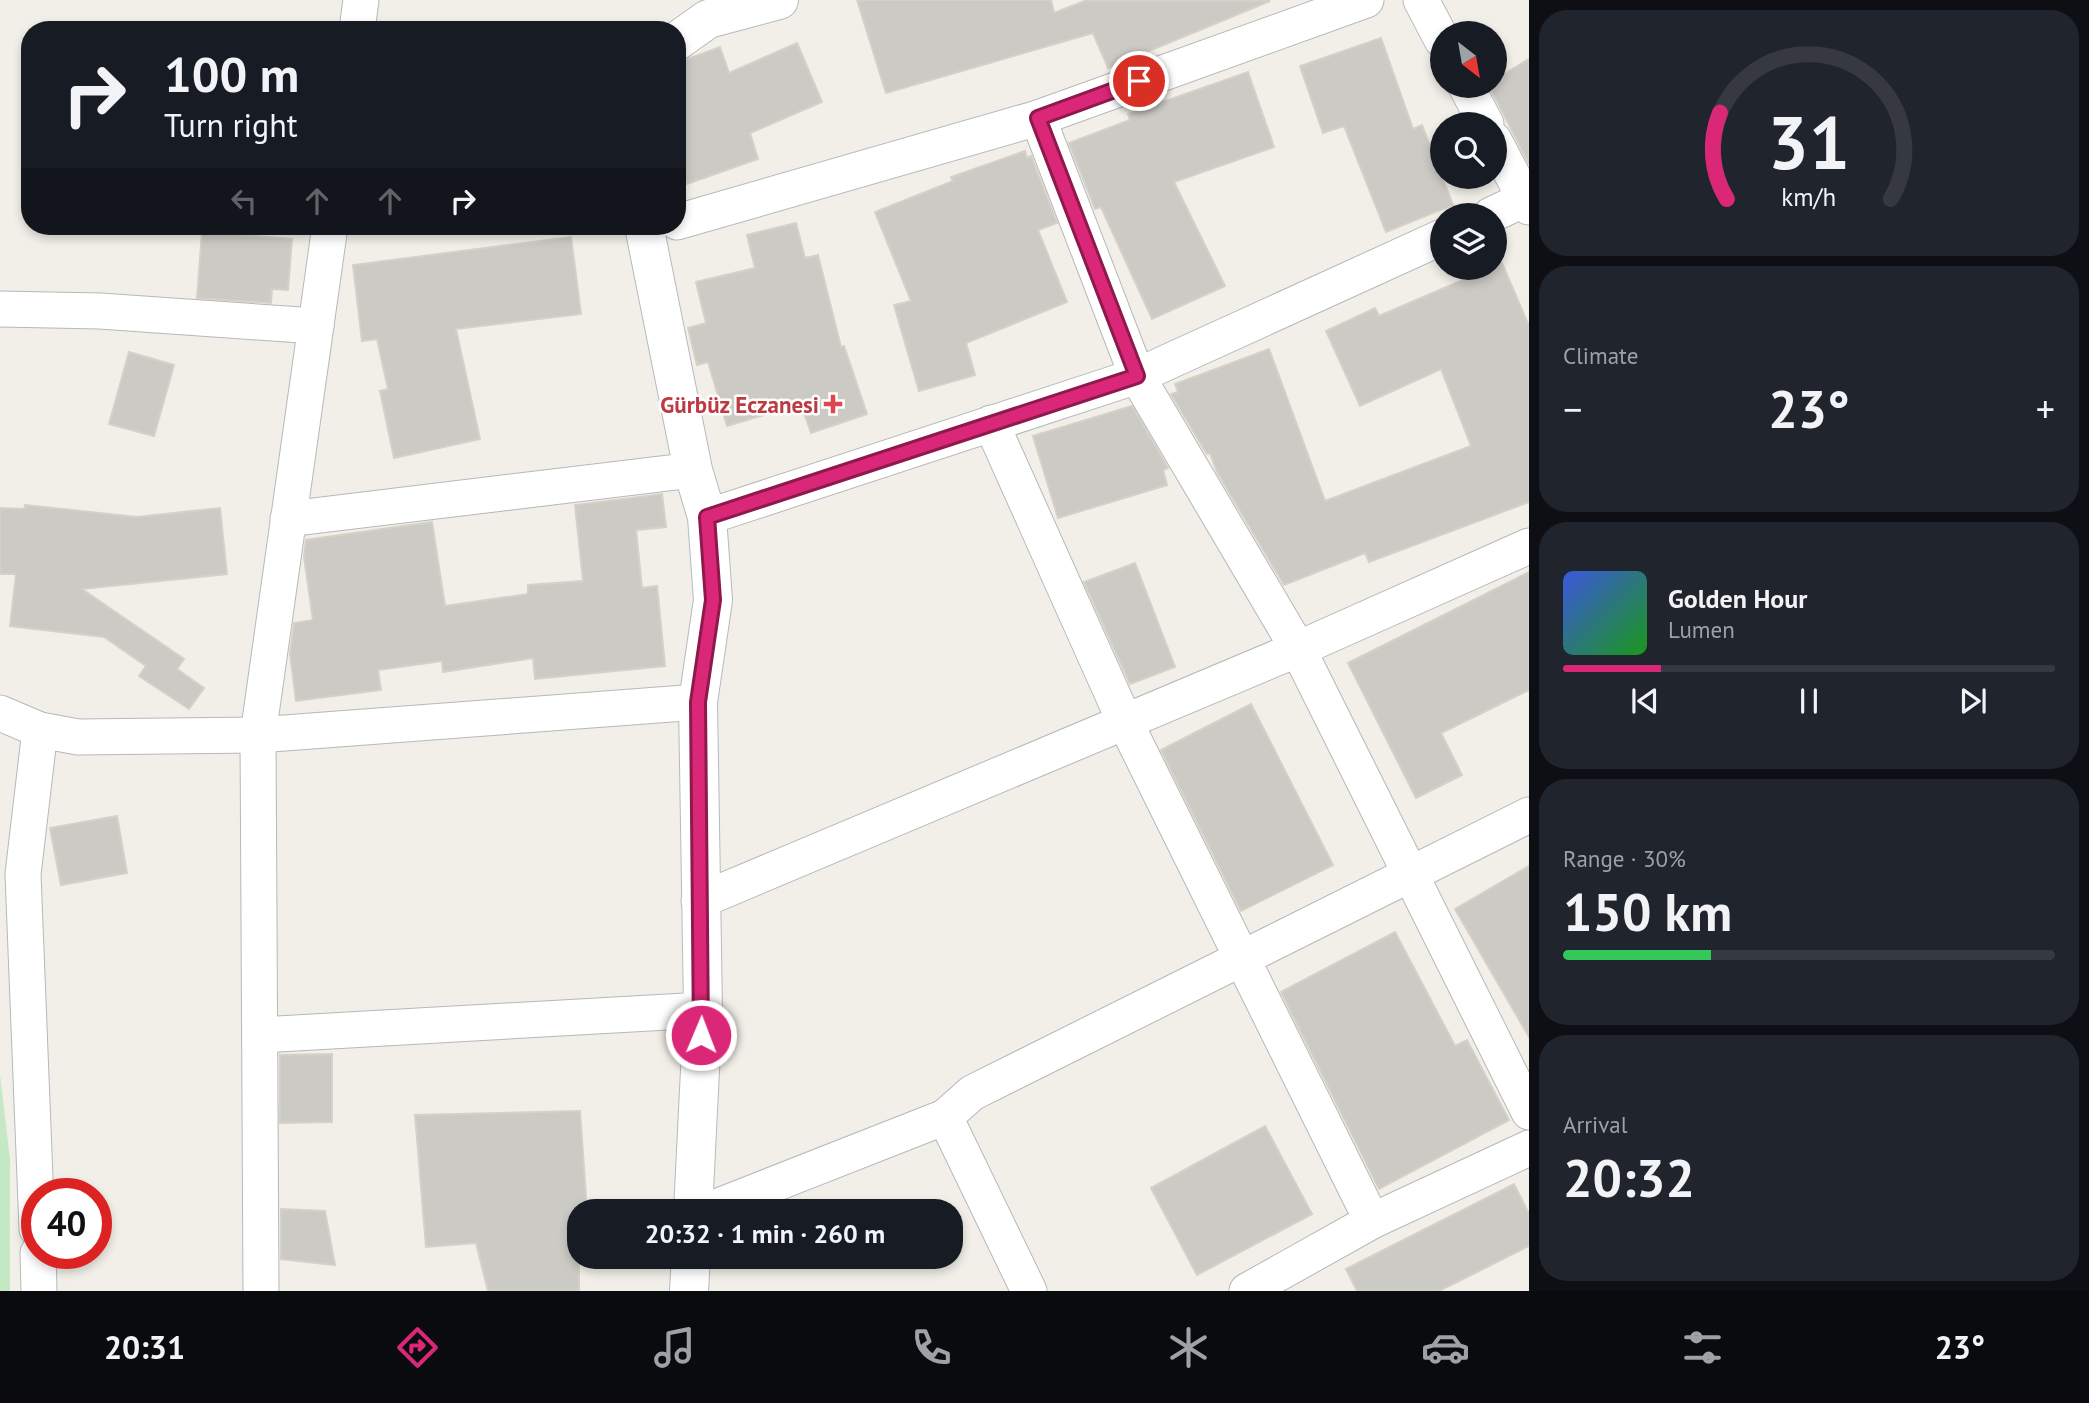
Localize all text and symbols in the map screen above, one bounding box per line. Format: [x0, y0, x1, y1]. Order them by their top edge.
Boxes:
north arrow [1430, 21, 1507, 98]
map controls [1430, 21, 1507, 280]
text: 100 m [164, 42, 299, 106]
icon: right [49, 49, 140, 140]
pin [1109, 51, 1169, 111]
icon: arrive [1120, 62, 1158, 100]
text: 31 [1768, 95, 1850, 189]
text: Turn right [164, 104, 298, 146]
button: search [1430, 112, 1507, 189]
text: km/h [1782, 181, 1836, 213]
icon: left [225, 182, 263, 220]
icon: ahead [298, 182, 336, 220]
icon: ahead [371, 182, 409, 220]
icon: right [444, 182, 482, 220]
button: layers [1430, 203, 1507, 280]
text: Climate [1563, 341, 1638, 370]
text: 23° [1768, 375, 1850, 442]
text: − [1563, 384, 1582, 433]
text: + [2036, 384, 2055, 433]
place label: Gürbüz Eczanesi [660, 390, 819, 419]
marker: Gürbüz Eczanesi [825, 396, 841, 412]
text: Golden Hour [1668, 582, 1807, 615]
text: Lumen [1668, 615, 1735, 644]
icon: previous [1626, 682, 1664, 720]
icon: pause [1790, 682, 1828, 720]
icon: next [1954, 682, 1992, 720]
text: Range · 30% [1563, 844, 1686, 873]
text: 150 km [1563, 878, 1732, 945]
position arrow [664, 998, 738, 1072]
text: Arrival [1563, 1110, 1627, 1139]
text: 20:32 [1563, 1144, 1695, 1211]
speed limit sign: 40 [21, 1178, 112, 1269]
text: 20:32 · 1 min · 260 m [645, 1217, 885, 1250]
icon: directions [393, 1323, 442, 1372]
icon: music [650, 1323, 699, 1372]
icon: phone [907, 1323, 956, 1372]
icon: climate [1164, 1323, 1213, 1372]
icon: car [1421, 1323, 1470, 1372]
icon: filters [1678, 1323, 1727, 1372]
text: 20:31 [104, 1326, 185, 1368]
text: 23° [1935, 1326, 1985, 1368]

